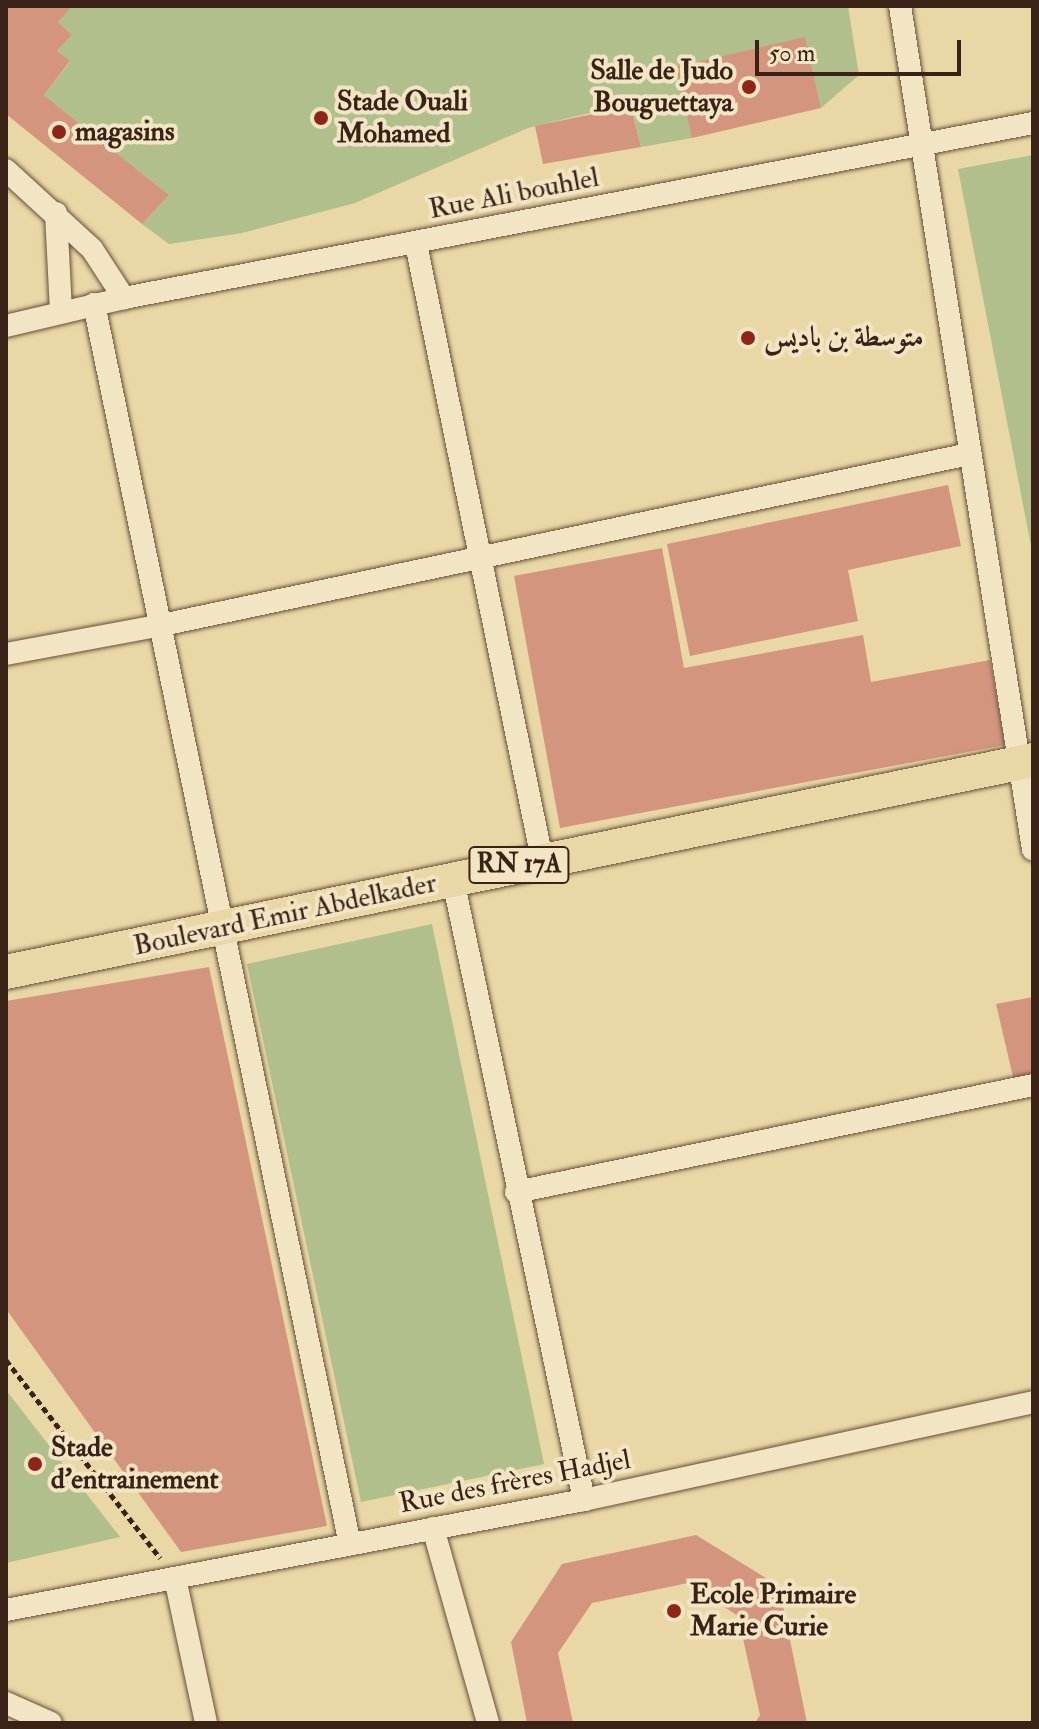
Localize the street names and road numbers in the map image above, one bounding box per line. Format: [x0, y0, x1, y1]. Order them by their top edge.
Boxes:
street label: Rue Ali bouhlel [426, 161, 602, 227]
road number: RN 17A [467, 843, 571, 887]
street label: Boulevard Emir Abdelkader [130, 866, 440, 964]
street label: Rue des frères Hadjel [396, 1443, 634, 1521]

